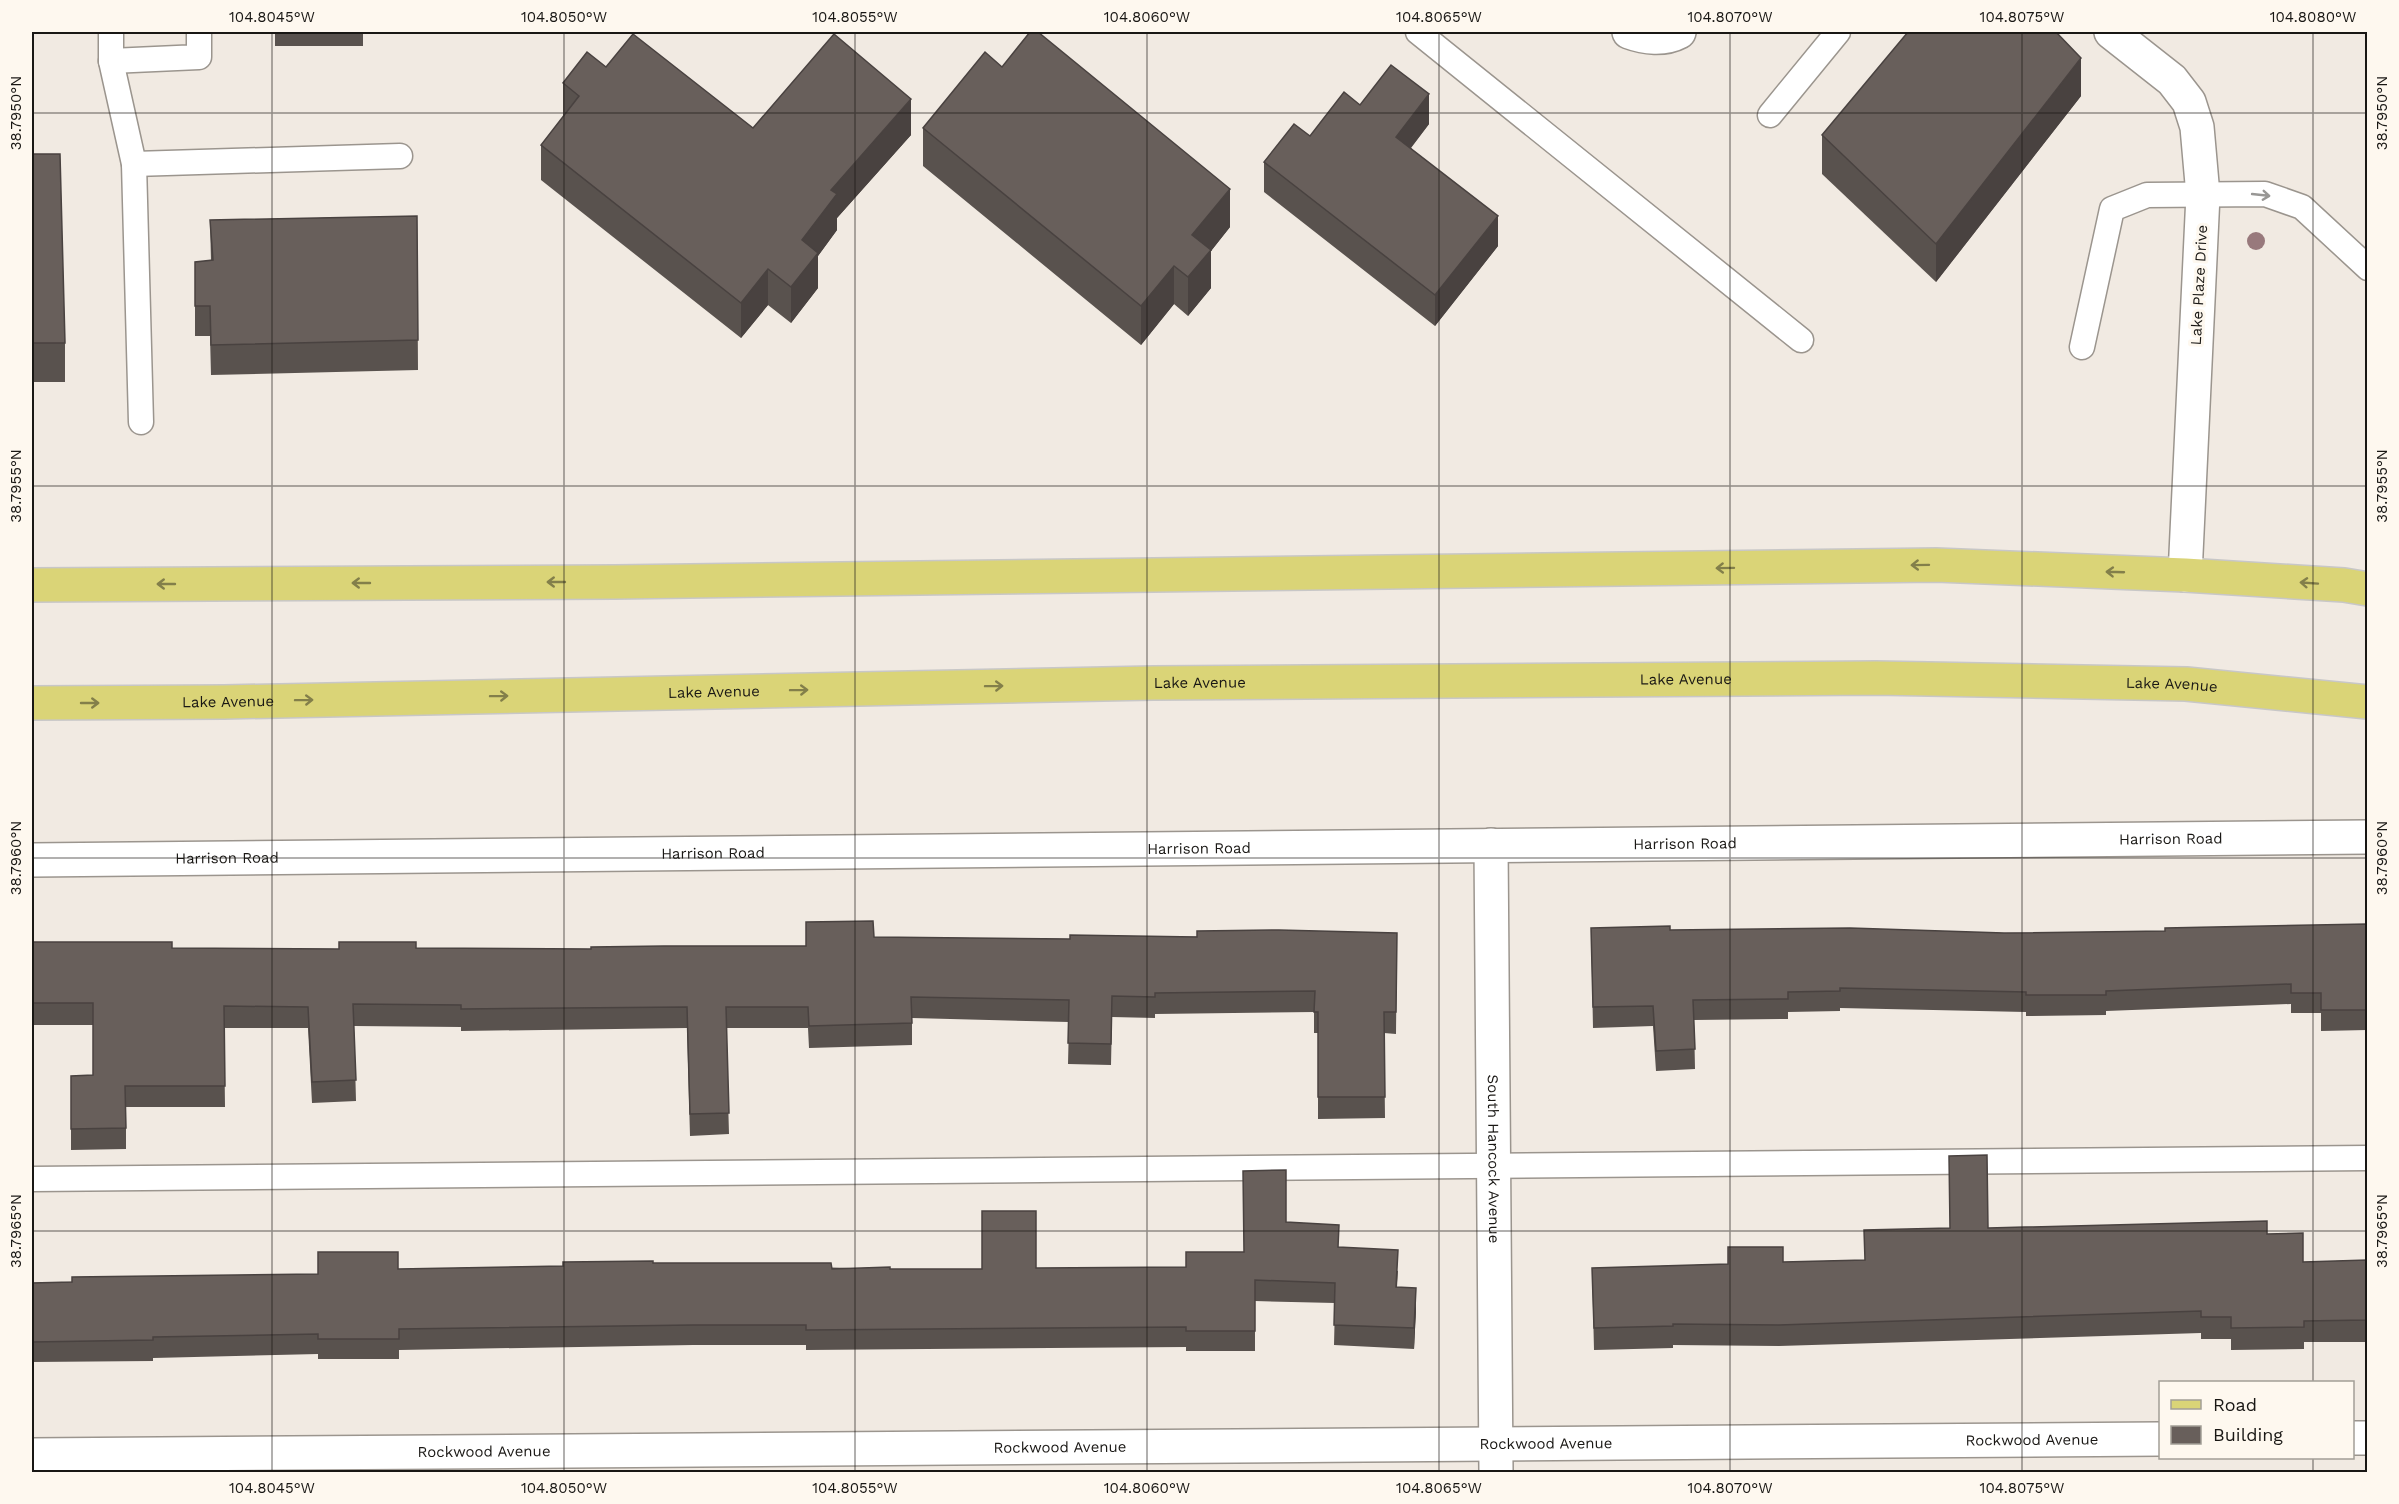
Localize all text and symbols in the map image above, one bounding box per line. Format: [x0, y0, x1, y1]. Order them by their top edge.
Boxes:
text: 104.8045°W [229, 8, 315, 26]
text: 104.8050°W [521, 8, 607, 26]
text: 104.8055°W [812, 8, 898, 26]
text: 104.8060°W [1104, 8, 1190, 26]
text: 104.8065°W [1396, 8, 1482, 26]
text: 104.8070°W [1687, 8, 1773, 26]
text: 104.8075°W [1980, 8, 2064, 26]
text: 104.8080°W [2270, 8, 2356, 26]
text: 38.7950°N [7, 76, 25, 150]
text: 38.7950°N [2373, 76, 2391, 150]
one-way arrow [2251, 190, 2271, 201]
street label: Lake Plaze Drive [2187, 224, 2211, 346]
text: 38.7955°N [7, 449, 25, 523]
text: 38.7955°N [2373, 449, 2391, 523]
one-way arrow [1910, 559, 1930, 571]
one-way arrow [1715, 562, 1735, 573]
one-way arrow [2105, 566, 2125, 577]
one-way arrow [547, 576, 567, 588]
one-way arrow [352, 577, 372, 589]
one-way arrow [2300, 577, 2320, 588]
one-way arrow [157, 578, 177, 590]
street label: Lake Avenue [1640, 670, 1732, 689]
street label: Lake Avenue [1154, 673, 1246, 692]
street label: Lake Avenue [2126, 674, 2218, 696]
one-way arrow [983, 680, 1003, 692]
street label: Lake Avenue [668, 682, 760, 702]
one-way arrow [788, 684, 808, 696]
one-way arrow [488, 690, 508, 702]
street label: Lake Avenue [182, 692, 274, 711]
one-way arrow [293, 695, 313, 706]
one-way arrow [79, 697, 99, 709]
text: 38.7960°N [7, 821, 25, 895]
text: 38.7960°N [2373, 821, 2391, 895]
street label: Harrison Road [2119, 829, 2223, 848]
street label: Harrison Road [1633, 834, 1737, 853]
street label: Harrison Road [1147, 839, 1251, 858]
street label: Harrison Road [661, 844, 765, 863]
street label: Harrison Road [175, 849, 279, 868]
street label: South Hancock Avenue [1484, 1074, 1503, 1244]
text: 38.7965°N [7, 1194, 25, 1268]
text: 38.7965°N [2373, 1194, 2391, 1268]
legend [2159, 1381, 2354, 1459]
text: Road [2213, 1394, 2257, 1415]
text: Building [2213, 1424, 2283, 1445]
street label: Rockwood Avenue [1965, 1430, 2099, 1449]
street label: Rockwood Avenue [1479, 1434, 1613, 1453]
street label: Rockwood Avenue [993, 1438, 1127, 1457]
street label: Rockwood Avenue [417, 1442, 551, 1461]
text: 104.8045°W [229, 1479, 315, 1497]
text: 104.8050°W [521, 1479, 607, 1497]
text: 104.8055°W [812, 1479, 898, 1497]
text: 104.8060°W [1104, 1479, 1190, 1497]
text: 104.8065°W [1396, 1479, 1482, 1497]
text: 104.8070°W [1687, 1479, 1773, 1497]
text: 104.8075°W [1980, 1479, 2064, 1497]

